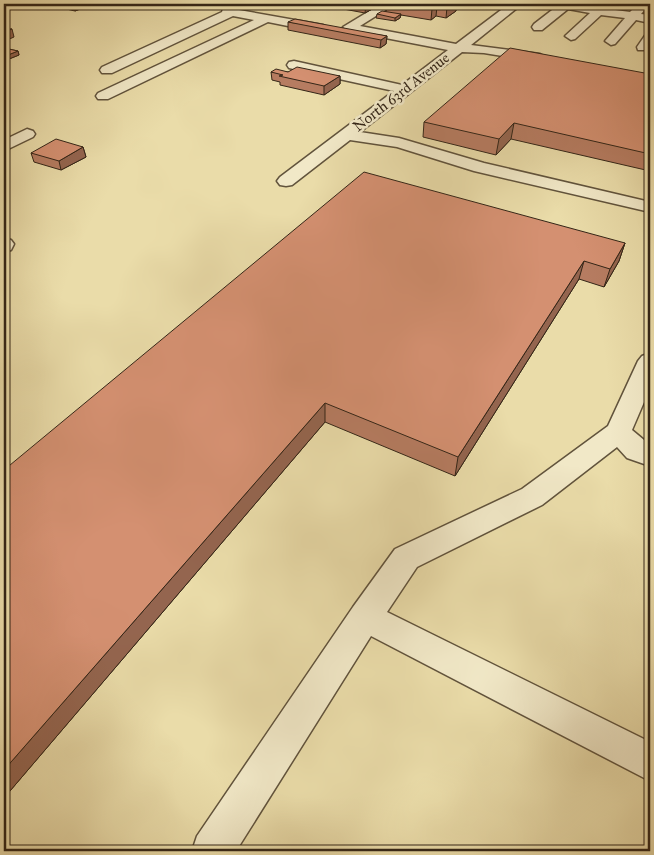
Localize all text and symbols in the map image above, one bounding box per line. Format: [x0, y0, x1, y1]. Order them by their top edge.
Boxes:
street label: North 63rd Avenue [349, 49, 453, 135]

